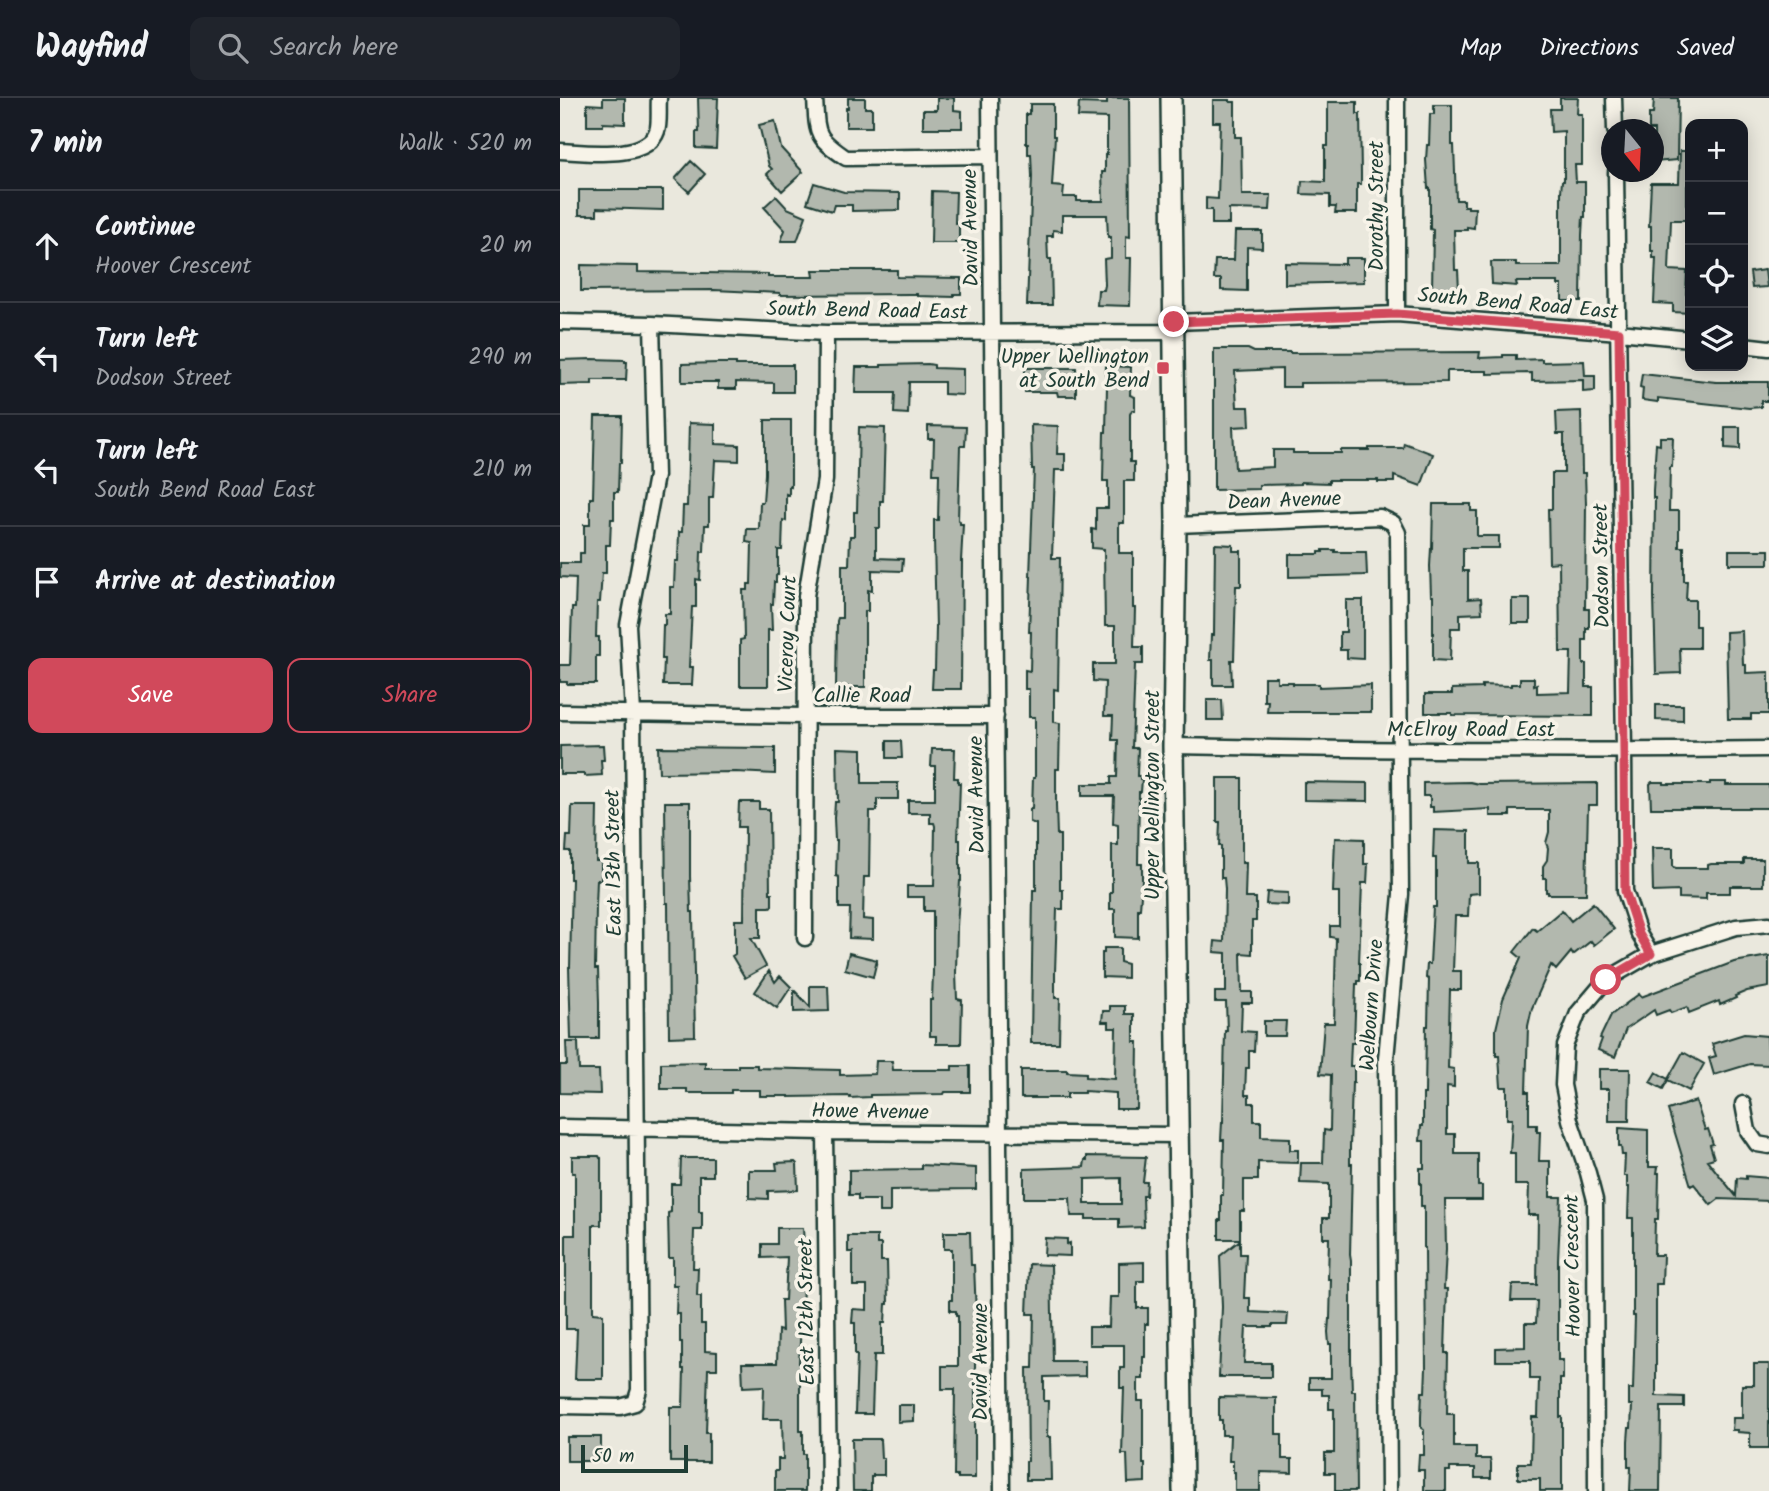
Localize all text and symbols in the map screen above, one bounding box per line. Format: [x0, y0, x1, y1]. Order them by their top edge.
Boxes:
search box [190, 17, 680, 80]
text: Wayfind [35, 22, 148, 75]
text: Search here [270, 27, 398, 69]
icon: search [214, 29, 252, 67]
text: Map [1460, 29, 1502, 68]
text: Directions [1540, 29, 1639, 68]
text: Saved [1677, 29, 1734, 68]
north arrow [1601, 119, 1664, 182]
map controls [1685, 119, 1748, 371]
button: + [1685, 119, 1748, 182]
text: 7 min [28, 120, 103, 168]
text: Walk · 520 m [398, 126, 532, 162]
street label: Dorothy Street [1361, 140, 1394, 271]
street label: David Avenue [954, 168, 989, 287]
button: − [1685, 182, 1748, 245]
text: Continue [95, 207, 196, 249]
icon: ahead [28, 227, 66, 265]
text: 20 m [480, 228, 532, 264]
button: locate [1685, 245, 1748, 308]
text: Hoover Crescent [95, 249, 251, 285]
street label: South Bend Road East [1416, 279, 1620, 330]
street label: South Bend Road East [766, 293, 969, 330]
route end [1158, 306, 1189, 337]
button: layers [1685, 308, 1748, 371]
text: Turn left [95, 319, 198, 361]
icon: left [28, 339, 66, 377]
text: 290 m [468, 340, 532, 376]
place label: Upper Wellington at South Bend [1000, 341, 1150, 398]
marker: Upper Wellington at South Bend [1155, 360, 1171, 376]
text: Dodson Street [95, 361, 232, 397]
text: Turn left [95, 431, 198, 473]
icon: left [28, 451, 66, 489]
text: 210 m [472, 452, 532, 488]
text: South Bend Road East [95, 473, 315, 509]
street label: Dean Avenue [1226, 483, 1342, 520]
street label: Dodson Street [1585, 502, 1620, 629]
text: Arrive at destination [95, 561, 335, 603]
icon: arrive [28, 563, 66, 601]
street label: Viceroy Court [770, 574, 807, 693]
button: Save [28, 658, 273, 733]
button: Share [287, 658, 532, 733]
street label: Callie Road [813, 680, 911, 713]
street label: Upper Wellington Street [1137, 689, 1170, 900]
street label: McElroy Road East [1387, 714, 1556, 747]
street label: David Avenue [960, 735, 995, 854]
street label: East 13th Street [597, 788, 632, 937]
street label: Welbourn Drive [1351, 938, 1394, 1072]
route start [1590, 964, 1621, 995]
street label: Howe Avenue [811, 1095, 930, 1130]
street label: Hoover Crescent [1556, 1193, 1591, 1338]
street label: East 12th Street [790, 1237, 825, 1386]
street label: David Avenue [965, 1302, 998, 1421]
scale bar [581, 1442, 688, 1474]
text: 50 m [592, 1442, 634, 1472]

